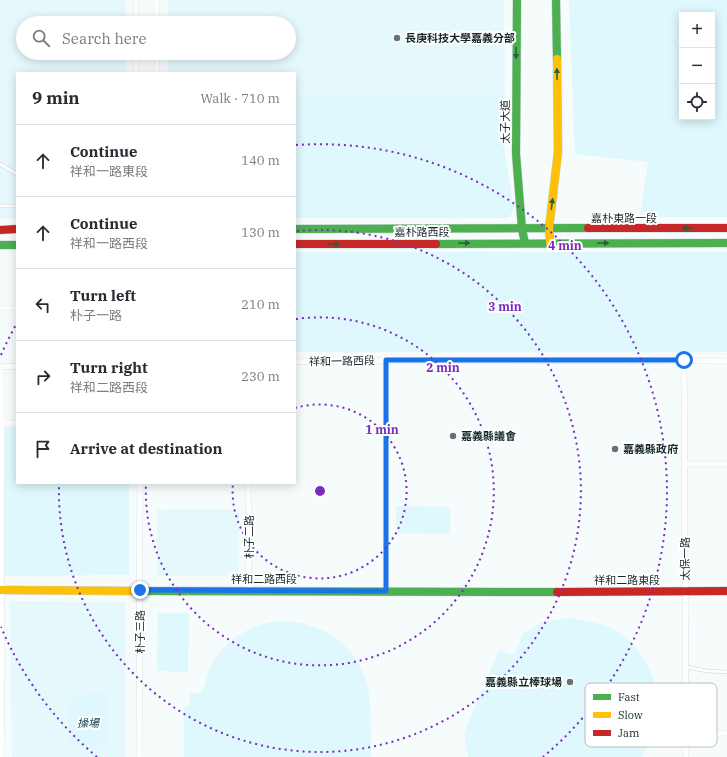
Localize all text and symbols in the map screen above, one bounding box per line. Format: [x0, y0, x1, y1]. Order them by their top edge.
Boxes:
map controls [679, 12, 715, 120]
button: + [679, 12, 715, 48]
search box [16, 16, 296, 60]
icon: search [30, 27, 52, 49]
text: Search here [62, 29, 147, 48]
place label: 長庚科技大學嘉義分部 [405, 31, 515, 45]
marker: 長庚科技大學嘉義分部 [392, 33, 402, 43]
one-way arrow [513, 47, 519, 60]
button: − [679, 48, 715, 84]
one-way arrow [554, 67, 560, 80]
button: locate [679, 84, 715, 120]
text: 9 min [32, 87, 80, 109]
text: Walk · 710 m [201, 90, 280, 107]
street label: 太子大道 [498, 100, 512, 144]
text: Continue [70, 142, 137, 161]
icon: ahead [32, 150, 54, 172]
text: 140 m [241, 152, 280, 169]
text: 祥和一路東段 [70, 163, 148, 180]
one-way arrow [549, 198, 555, 210]
street label: 嘉朴東路一段 [591, 211, 657, 225]
text: Continue [70, 214, 137, 233]
icon: ahead [32, 222, 54, 244]
text: 130 m [241, 224, 280, 241]
street label: 嘉朴路西段 [395, 225, 450, 239]
one-way arrow [681, 225, 694, 231]
text: 祥和一路西段 [70, 235, 148, 252]
text: 4 min [548, 238, 582, 253]
one-way arrow [458, 240, 471, 246]
one-way arrow [597, 240, 610, 246]
one-way arrow [328, 241, 341, 247]
text: Turn left [70, 286, 136, 305]
icon: left [32, 294, 54, 316]
text: 210 m [241, 296, 280, 313]
text: 3 min [488, 299, 522, 314]
text: 朴子一路 [70, 307, 122, 324]
route start [675, 351, 693, 369]
street label: 祥和一路西段 [309, 353, 375, 369]
text: Turn right [70, 358, 148, 377]
text: 2 min [426, 360, 460, 375]
icon: right [32, 366, 54, 388]
text: 230 m [241, 368, 280, 385]
text: 祥和二路西段 [70, 379, 148, 396]
text: 1 min [365, 422, 399, 437]
place label: 嘉義縣議會 [461, 429, 516, 443]
marker: 嘉義縣議會 [448, 431, 458, 441]
icon: arrive [32, 438, 54, 460]
text: Arrive at destination [70, 439, 222, 458]
place label: 嘉義縣政府 [623, 442, 678, 456]
marker: 嘉義縣政府 [610, 444, 620, 454]
centre of rings [313, 484, 327, 498]
street label: 朴子二路 [242, 515, 256, 559]
street label: 太保一路 [678, 537, 692, 581]
street label: 祥和二路西段 [231, 572, 297, 586]
street label: 祥和二路東段 [594, 573, 660, 587]
route end [131, 581, 149, 599]
street label: 朴子三路 [133, 610, 147, 654]
place label: 嘉義縣立棒球場 [485, 675, 562, 689]
marker: 嘉義縣立棒球場 [565, 677, 575, 687]
legend [585, 683, 717, 747]
text: Fast [618, 690, 640, 704]
text: Slow [618, 708, 643, 722]
park label: 操場 [77, 716, 101, 730]
text: Jam [618, 726, 640, 740]

